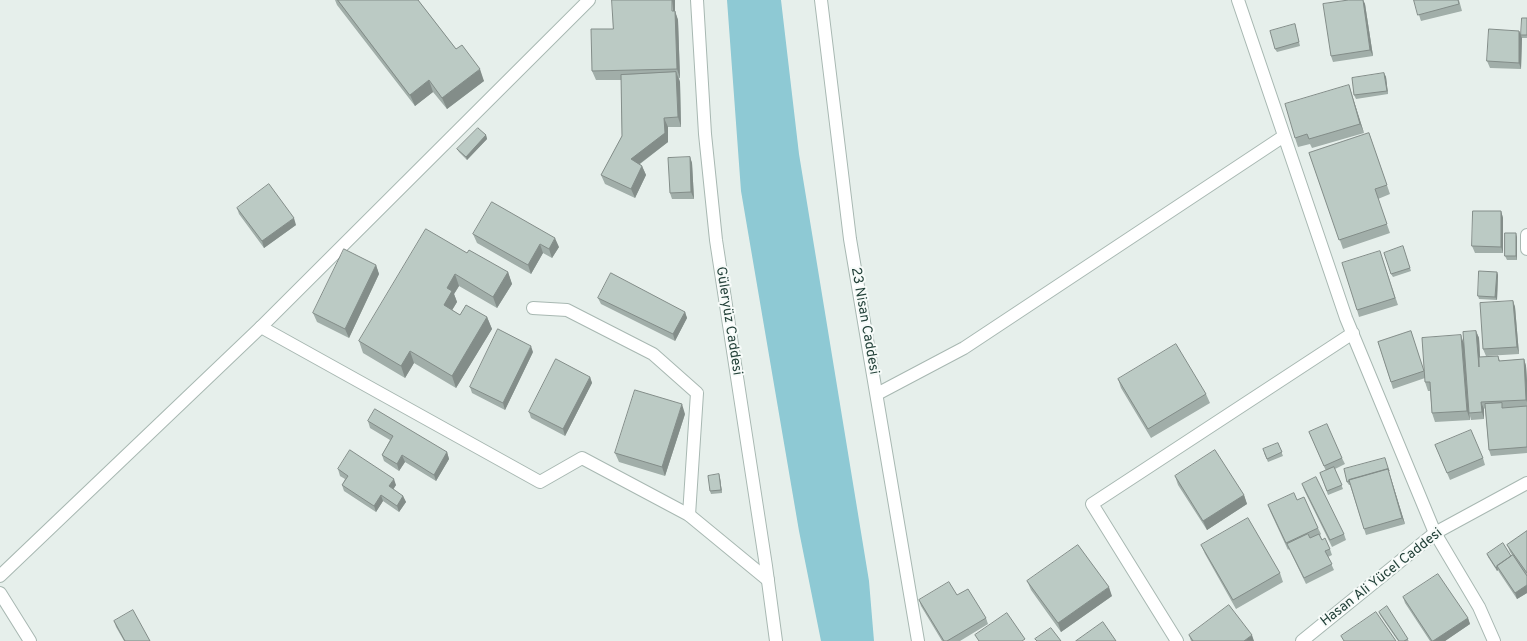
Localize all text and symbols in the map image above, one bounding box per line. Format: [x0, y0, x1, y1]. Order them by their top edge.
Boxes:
street label: Güleryüz Caddesi [711, 265, 745, 377]
street label: 23 Nisan Caddesi [846, 266, 882, 376]
street label: Hasan Ali Yücel Caddesi [1318, 525, 1446, 631]

